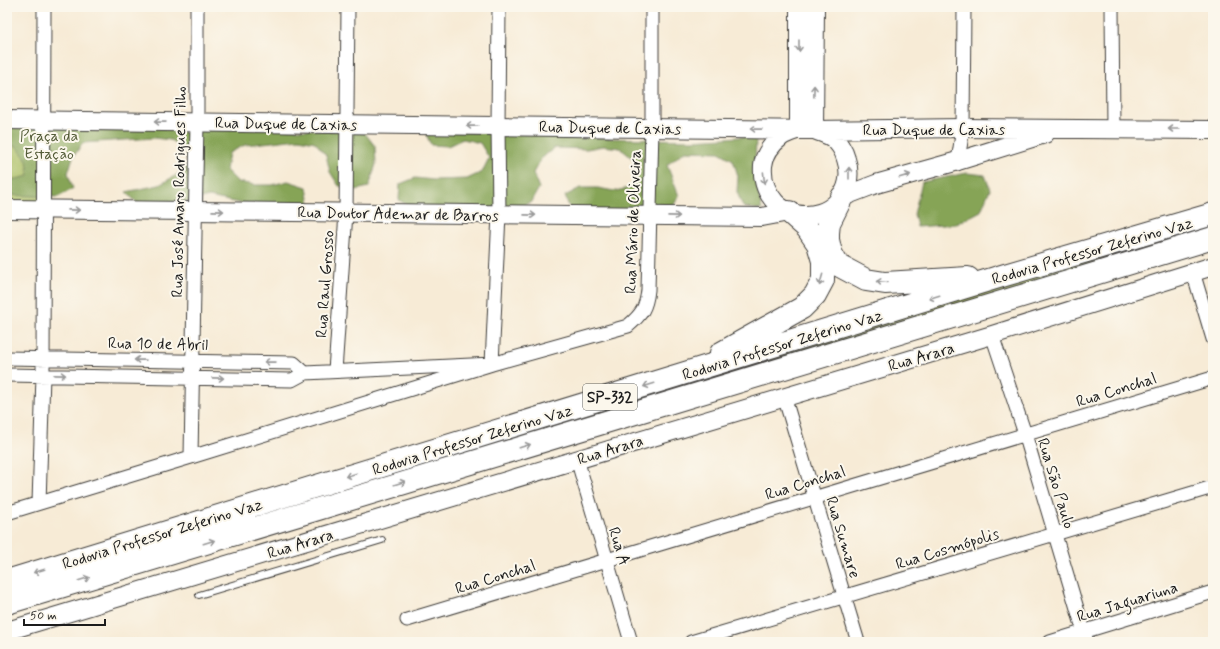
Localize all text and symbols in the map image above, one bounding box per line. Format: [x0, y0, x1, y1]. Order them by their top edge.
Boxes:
one-way arrow [795, 39, 803, 52]
one-way arrow [810, 85, 818, 98]
street label: Rua José Amaro Rodrigues Filho [167, 86, 192, 298]
street label: Rua Duque de Caxias [215, 113, 357, 136]
street label: Rua Duque de Caxias [539, 117, 681, 140]
one-way arrow [154, 118, 167, 126]
street label: Rua Duque de Caxias [863, 120, 1005, 141]
one-way arrow [466, 122, 479, 130]
one-way arrow [750, 125, 763, 133]
one-way arrow [1168, 125, 1181, 133]
park label: Praça da Estação [20, 126, 78, 165]
street label: Rua Mário de Oliveira [620, 150, 647, 294]
one-way arrow [845, 166, 853, 179]
one-way arrow [760, 171, 768, 184]
one-way arrow [898, 172, 911, 179]
street label: Rua Doutor Ademar de Barros [297, 202, 499, 227]
one-way arrow [67, 206, 80, 214]
one-way arrow [211, 207, 224, 215]
one-way arrow [523, 211, 536, 219]
one-way arrow [667, 212, 680, 220]
street label: Rodovia Professor Zeferino Vaz [989, 213, 1195, 290]
street label: Rua Raul Grosso [311, 229, 340, 339]
one-way arrow [817, 274, 825, 287]
one-way arrow [876, 279, 889, 286]
one-way arrow [928, 294, 941, 301]
street label: Rodovia Professor Zeferino Vaz [680, 305, 885, 386]
street label: Rua 10 de Abril [108, 333, 208, 356]
street label: Rua Arara [886, 338, 957, 377]
one-way arrow [134, 356, 147, 364]
one-way arrow [264, 359, 277, 366]
street label: Rua Conchal [1074, 368, 1159, 413]
one-way arrow [53, 371, 66, 379]
one-way arrow [211, 375, 224, 382]
one-way arrow [643, 382, 656, 389]
road number: SP-332 [583, 384, 637, 410]
street label: Rodovia Professor Zeferino Vaz [370, 400, 575, 481]
street label: Rua Arara [575, 430, 646, 470]
street label: Rua São Paulo [1032, 435, 1079, 532]
one-way arrow [518, 442, 531, 449]
street label: Rua Conchal [763, 461, 848, 506]
one-way arrow [344, 472, 357, 479]
one-way arrow [393, 479, 406, 486]
street label: Rodovia Professor Zeferino Vaz [60, 494, 265, 575]
street label: Rua Sumare [820, 494, 865, 581]
street label: Rua Arara [265, 524, 336, 564]
street label: Rua Cosmópolis [893, 524, 1002, 575]
street label: Rua A [603, 525, 634, 568]
one-way arrow [202, 538, 215, 545]
street label: Rua Conchal [453, 555, 538, 600]
one-way arrow [33, 568, 46, 575]
one-way arrow [78, 575, 90, 583]
street label: Rua Jaguariuna [1074, 577, 1181, 629]
scale bar [24, 601, 105, 627]
text: 50 m [30, 608, 57, 624]

